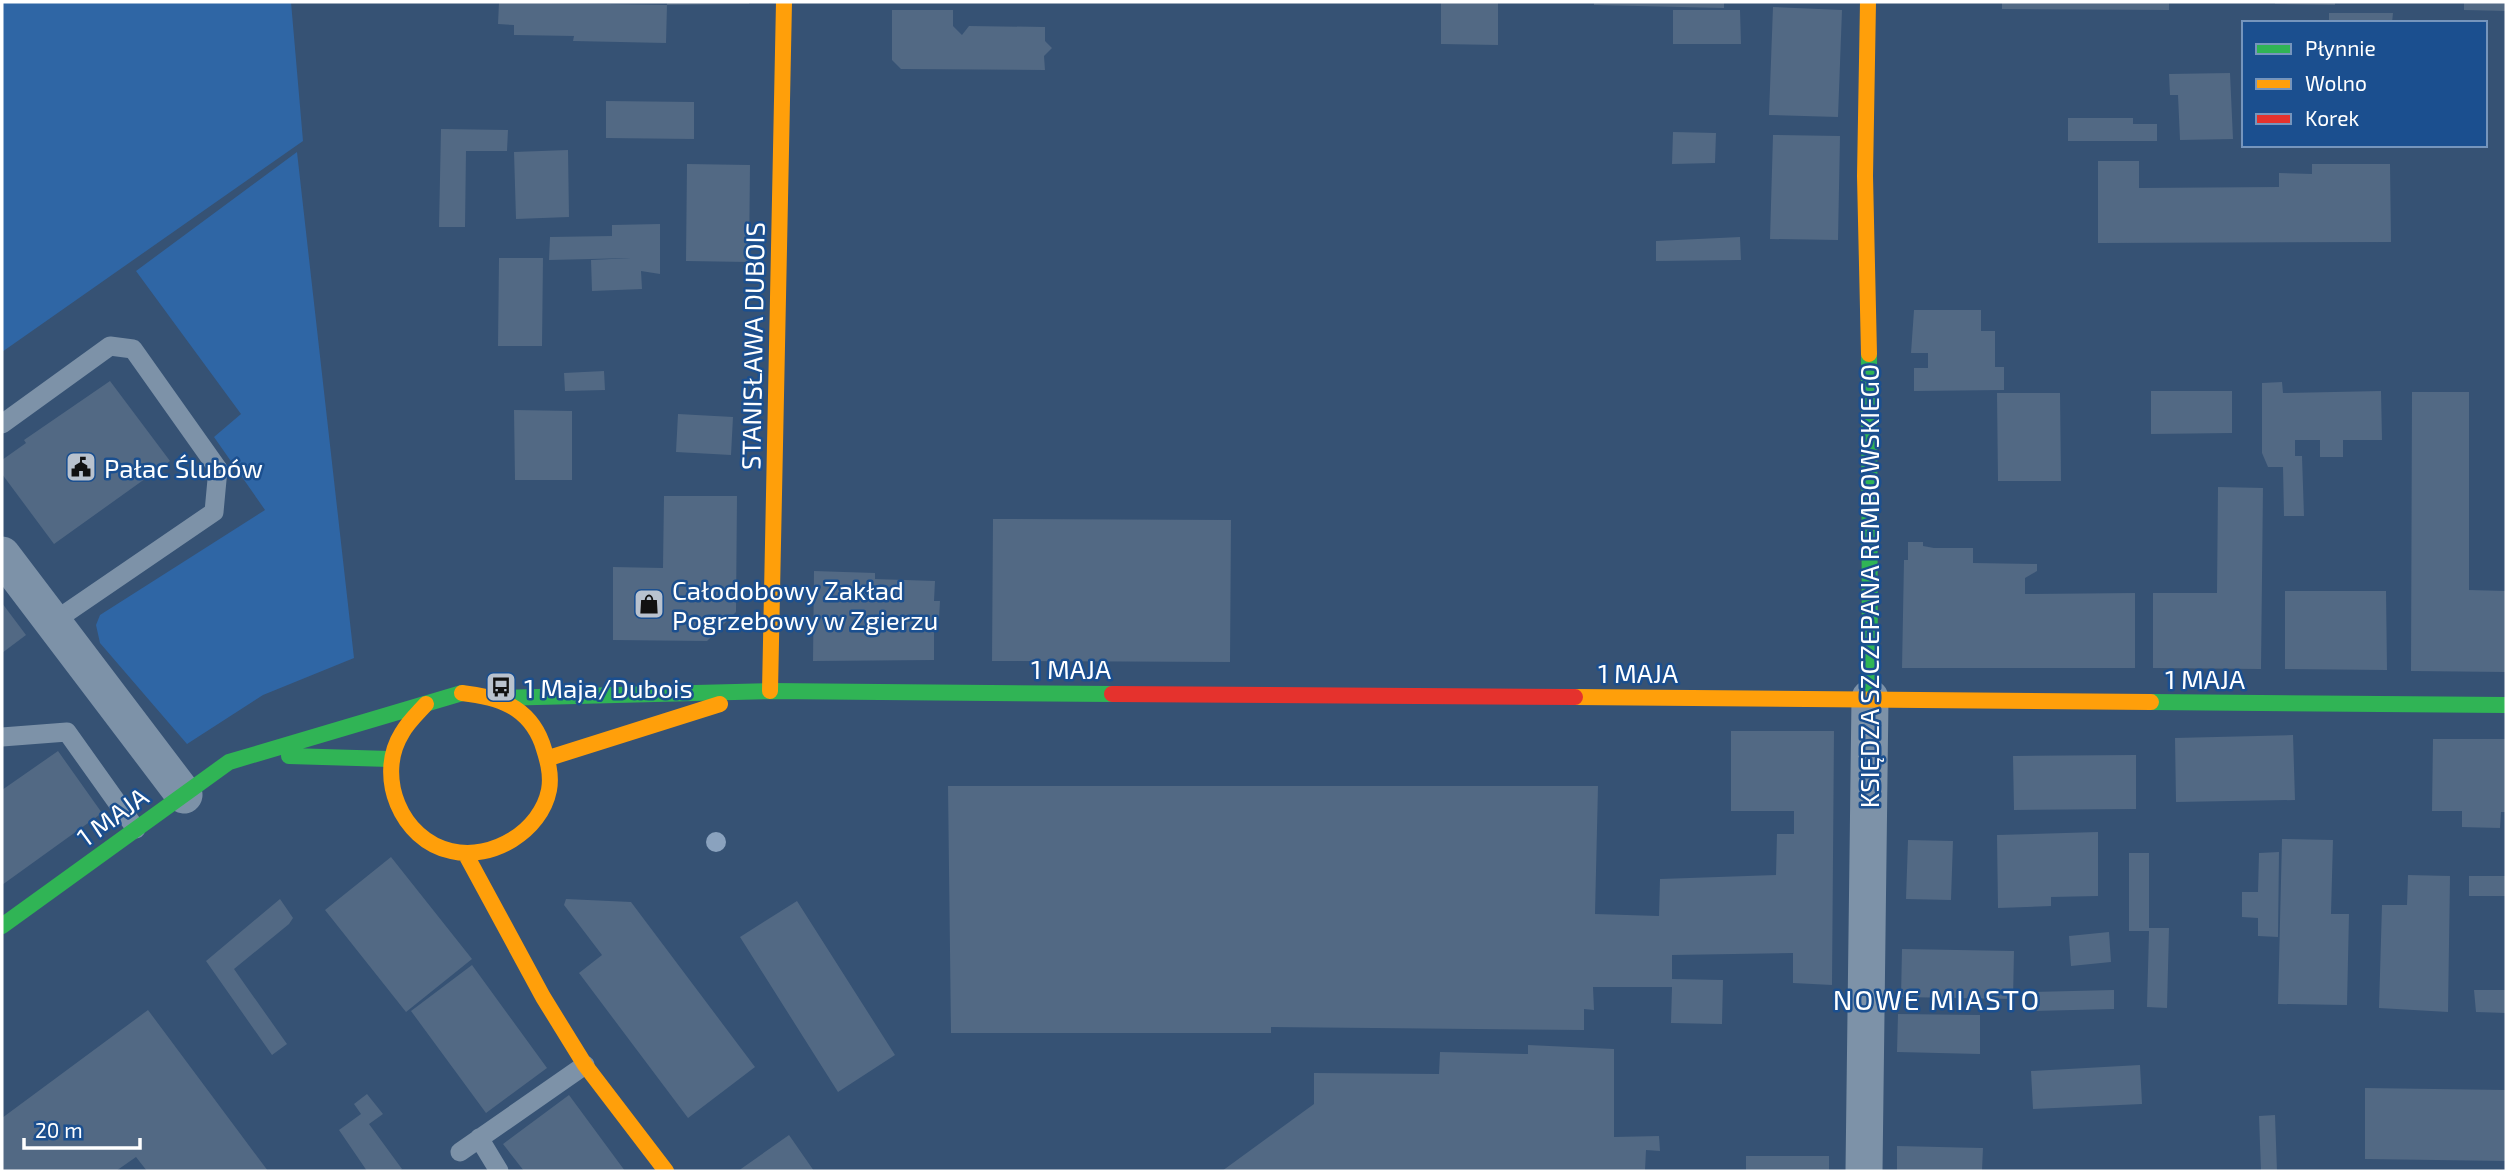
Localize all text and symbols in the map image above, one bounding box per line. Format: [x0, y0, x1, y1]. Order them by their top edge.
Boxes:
legend [2242, 21, 2487, 147]
text: Płynnie [2305, 35, 2376, 60]
text: Wolno [2305, 70, 2367, 95]
text: Korek [2305, 105, 2359, 130]
street label: STANISŁAWA DUBOIS [734, 222, 770, 470]
street label: KSIĘDZA SZCZEPANA REMBOWSKIEGO [1853, 364, 1884, 808]
public building icon: Pałac Ślubów [64, 450, 98, 484]
place label: Pałac Ślubów [104, 452, 263, 483]
place label: Całodobowy Zakład Pogrzebowy w Zgierzu [672, 574, 938, 635]
shop icon: Całodobowy Zakład Pogrzebowy w Zgierzu [632, 587, 666, 621]
street label: 1 MAJA [1031, 653, 1111, 684]
street label: 1 MAJA [1598, 657, 1678, 688]
street label: 1 MAJA [2165, 663, 2245, 694]
bus stop icon: 1 Maja/Dubois [484, 670, 518, 704]
place label: 1 Maja/Dubois [524, 672, 693, 703]
street label: 1 MAJA [70, 780, 154, 852]
district label: NOWE MIASTO [1833, 982, 2041, 1016]
scale bar [24, 1106, 140, 1150]
text: 20 m [35, 1117, 83, 1142]

